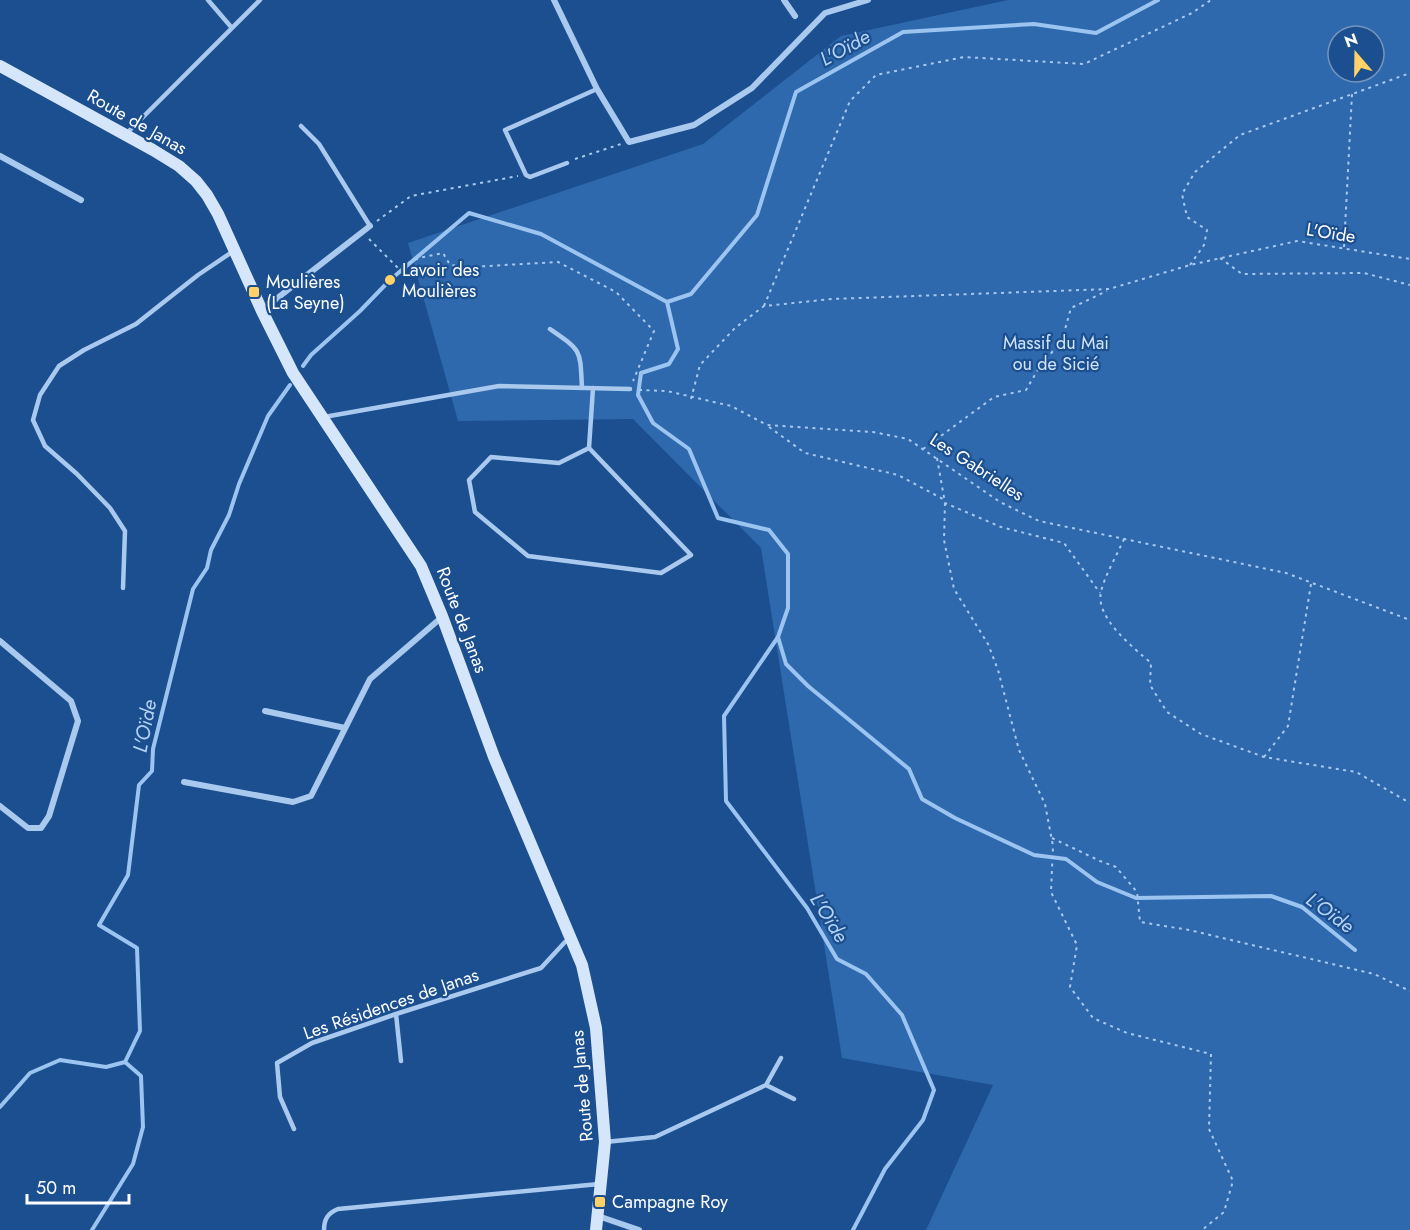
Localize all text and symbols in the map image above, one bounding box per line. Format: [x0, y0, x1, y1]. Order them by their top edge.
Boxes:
water label: L'Oïde [815, 22, 875, 74]
north arrow [1326, 24, 1386, 84]
text: N [1341, 27, 1361, 53]
street label: Route de Janas [82, 83, 192, 161]
street label: L'Oïde [1305, 216, 1357, 250]
place label: Lavoir des Moulières [402, 257, 479, 304]
place label: Moulières (La Seyne) [266, 269, 345, 316]
marker: Lavoir des Moulières [383, 273, 397, 287]
marker: Moulières (La Seyne) [247, 285, 261, 299]
park label: Massif du Mai ou de Sicié [1003, 330, 1109, 377]
street label: Les Gabrielles [925, 427, 1029, 507]
street label: Route de Janas [430, 563, 494, 677]
water label: L'Oïde [126, 697, 164, 755]
water label: L'Oïde [1300, 886, 1360, 940]
water label: L'Oïde [803, 888, 855, 948]
street label: Les Résidences de Janas [300, 962, 482, 1046]
street label: Route de Janas [564, 1029, 600, 1143]
scale bar [27, 1167, 129, 1205]
text: 50 m [36, 1175, 76, 1201]
place label: Campagne Roy [612, 1189, 728, 1215]
marker: Campagne Roy [593, 1195, 607, 1209]

